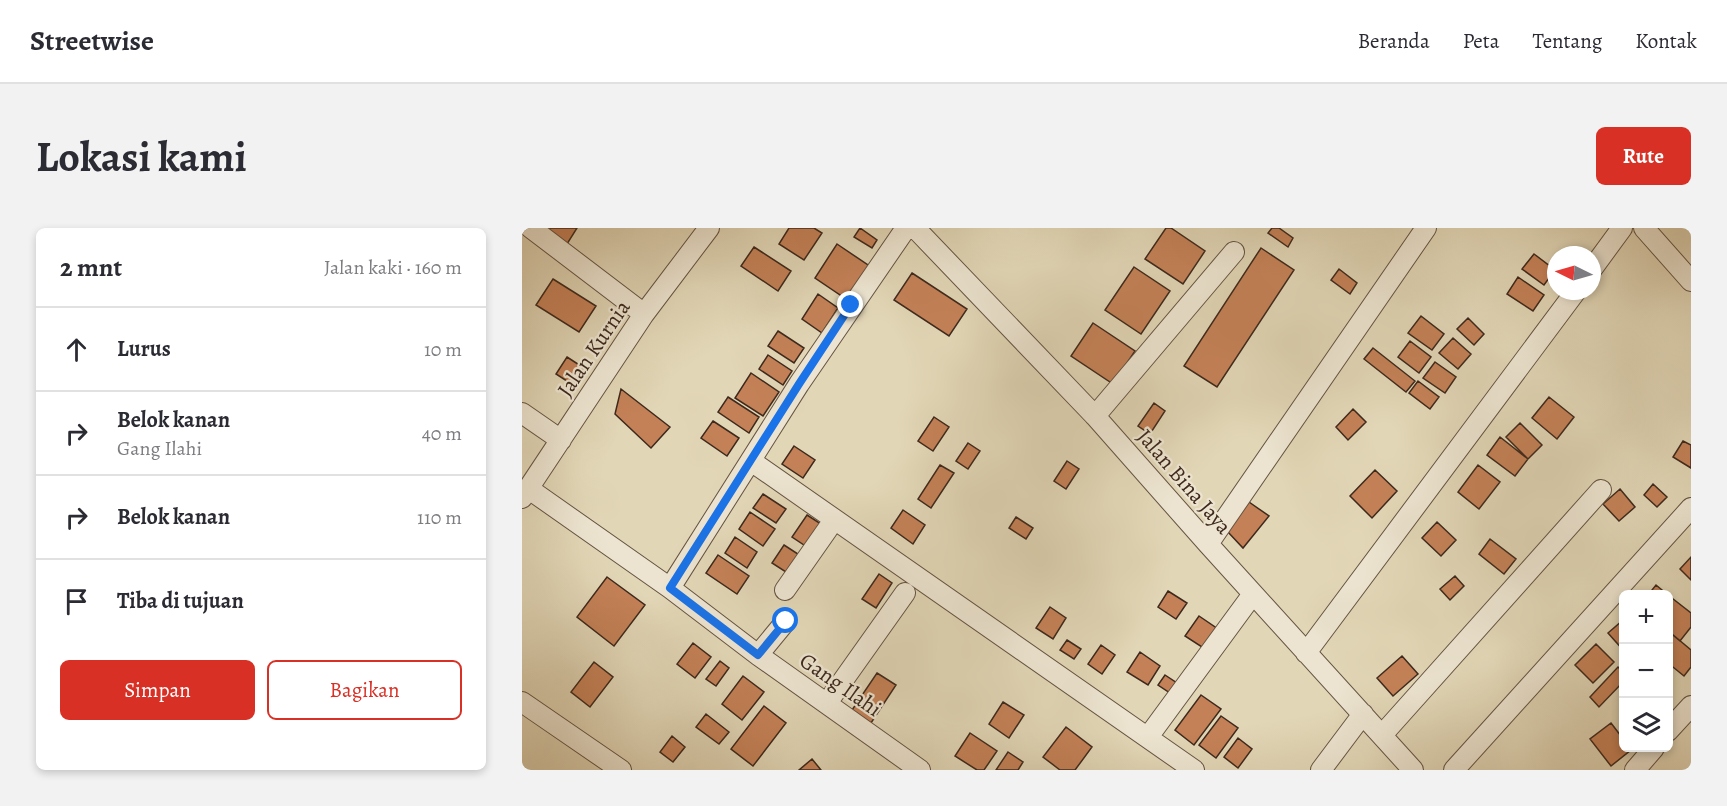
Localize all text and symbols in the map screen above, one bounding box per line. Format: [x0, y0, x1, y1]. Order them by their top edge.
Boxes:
text: Streetwise [30, 22, 154, 60]
text: Beranda [1358, 27, 1430, 55]
text: Peta [1463, 27, 1499, 55]
text: Tentang [1532, 27, 1602, 55]
text: Kontak [1635, 27, 1697, 55]
button: Rute [1596, 127, 1691, 185]
text: Lokasi kami [36, 128, 247, 185]
north arrow [1547, 246, 1601, 300]
text: 2 mnt [60, 250, 122, 285]
text: Jalan kaki · 160 m [324, 254, 462, 281]
route end [837, 291, 863, 317]
street label: Jalan Kurnia [550, 294, 638, 403]
icon: ahead [60, 333, 93, 366]
text: Lurus [117, 334, 171, 364]
text: 10 m [424, 336, 462, 363]
text: Belok kanan [117, 405, 230, 435]
icon: right [60, 417, 93, 450]
text: 40 m [422, 420, 462, 447]
street label: Jalan Bina Jaya [1130, 422, 1239, 541]
text: Gang Ilahi [117, 435, 202, 462]
icon: right [60, 501, 93, 534]
text: Belok kanan [117, 502, 230, 532]
text: 110 m [417, 504, 462, 531]
icon: arrive [60, 585, 93, 618]
text: Tiba di tujuan [117, 586, 244, 616]
map controls [1619, 590, 1673, 752]
button: + [1619, 590, 1673, 644]
route start [772, 607, 798, 633]
button: − [1619, 644, 1673, 698]
street label: Gang Ilahi [793, 646, 887, 724]
button: Simpan [60, 660, 255, 720]
button: Bagikan [267, 660, 462, 720]
button: layers [1619, 698, 1673, 752]

